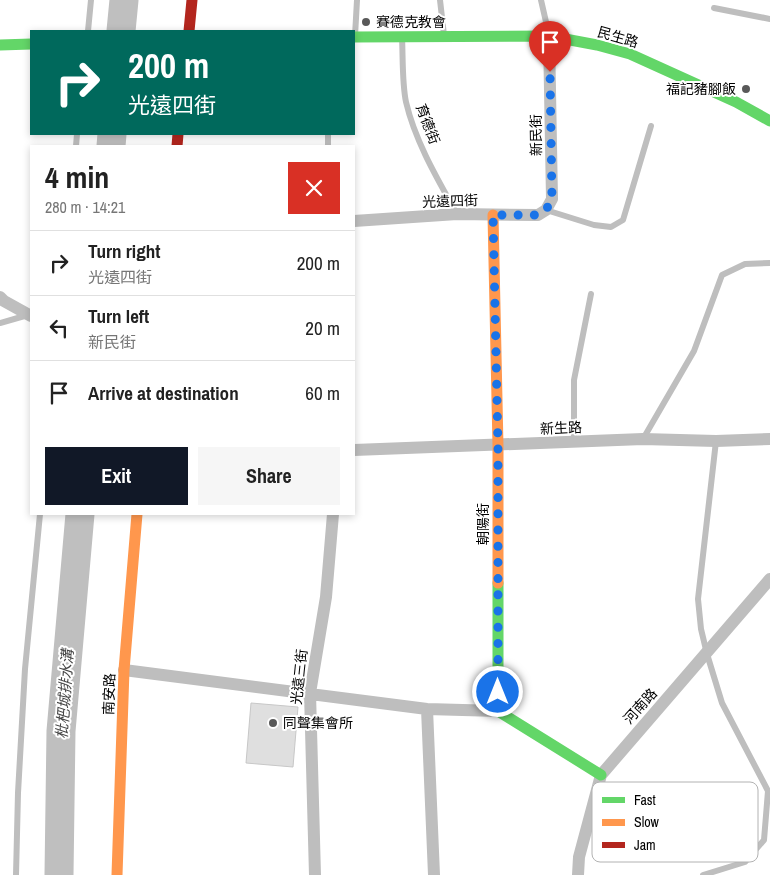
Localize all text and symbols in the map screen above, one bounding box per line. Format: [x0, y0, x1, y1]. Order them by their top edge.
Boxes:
place label: 賽德克教會 [376, 13, 446, 31]
marker: 賽德克教會 [360, 16, 372, 28]
pin [529, 21, 571, 72]
street label: 民生路 [595, 23, 641, 51]
icon: arrive [536, 28, 564, 56]
text: 200 m [128, 42, 209, 89]
icon: right [45, 50, 110, 115]
place label: 福記豬腳飯 [666, 80, 736, 98]
marker: 福記豬腳飯 [740, 83, 752, 95]
text: 光遠四街 [128, 90, 216, 120]
street label: 育德街 [412, 101, 444, 147]
street label: 新民街 [527, 114, 545, 156]
text: 4 min [45, 157, 109, 197]
button: close [288, 162, 340, 214]
street label: 光遠四街 [422, 191, 478, 211]
text: 280 m · 14:21 [45, 196, 125, 218]
text: Turn right [88, 238, 160, 264]
icon: right [45, 249, 73, 277]
text: 200 m [297, 250, 340, 276]
text: 光遠四街 [88, 266, 152, 288]
text: Turn left [88, 303, 149, 329]
icon: left [45, 314, 73, 342]
text: 20 m [305, 315, 340, 341]
text: 新民街 [88, 331, 136, 353]
icon: arrive [45, 379, 73, 407]
text: Arrive at destination [88, 380, 239, 406]
text: 60 m [305, 380, 340, 406]
street label: 新生路 [540, 418, 582, 438]
button: Exit [45, 447, 188, 505]
button: Share [198, 447, 340, 505]
street label: 朝陽街 [474, 503, 492, 545]
water label: 枇杷城排水溝 [51, 646, 78, 740]
street label: 光遠三街 [287, 648, 311, 706]
position arrow [471, 665, 523, 717]
street label: 南安路 [99, 673, 119, 715]
street label: 河南路 [619, 684, 661, 728]
place label: 同聲集會所 [283, 714, 353, 732]
marker: 同聲集會所 [267, 717, 279, 729]
legend [592, 782, 758, 862]
text: Fast [634, 791, 656, 809]
text: Slow [634, 813, 660, 831]
text: Jam [634, 836, 656, 854]

